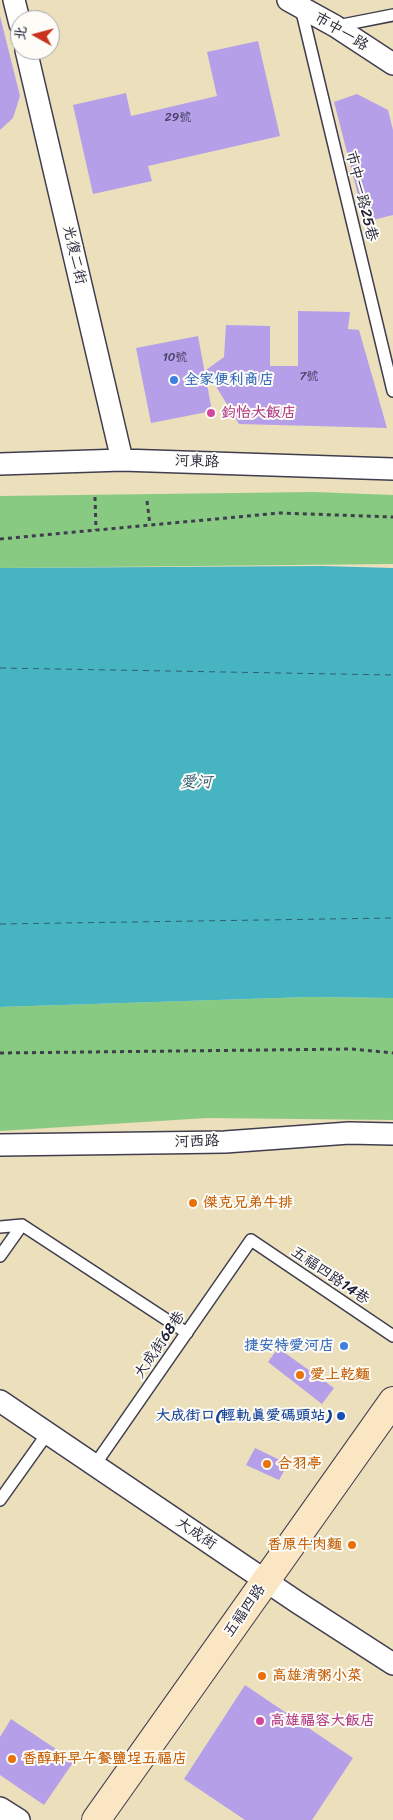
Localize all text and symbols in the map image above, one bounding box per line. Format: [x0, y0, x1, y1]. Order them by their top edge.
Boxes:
street label: 市中一路 [311, 9, 371, 55]
north arrow [10, 10, 60, 60]
text: 北 [7, 25, 34, 42]
house number: 29號 [165, 111, 191, 125]
street label: 市中一路25巷 [341, 149, 381, 243]
street label: 光復二街 [58, 224, 90, 286]
house number: 10號 [163, 351, 187, 365]
house number: 7號 [300, 370, 318, 384]
place label: 全家便利商店 [184, 371, 274, 389]
marker: 全家便利商店 [168, 374, 180, 386]
place label: 鈞怡大飯店 [221, 404, 296, 422]
marker: 鈞怡大飯店 [205, 407, 217, 419]
street label: 河東路 [174, 452, 220, 472]
water label: 愛河 [180, 773, 212, 793]
street label: 河西路 [174, 1133, 220, 1151]
place label: 傑克兄弟牛排 [203, 1194, 293, 1212]
marker: 傑克兄弟牛排 [187, 1197, 199, 1209]
street label: 五福四路14巷 [287, 1243, 373, 1309]
street label: 大成街68巷 [131, 1308, 189, 1382]
place label: 捷安特愛河店 [244, 1337, 334, 1355]
marker: 捷安特愛河店 [338, 1340, 350, 1352]
place label: 愛上乾麵 [310, 1366, 370, 1384]
marker: 愛上乾麵 [294, 1369, 306, 1381]
place label: 大成街口(輕軌真愛碼頭站) [155, 1407, 331, 1425]
marker: 大成街口(輕軌真愛碼頭站) [335, 1410, 347, 1422]
place label: 合羽亭 [277, 1455, 322, 1473]
marker: 合羽亭 [261, 1458, 273, 1470]
street label: 大成街 [172, 1514, 220, 1554]
place label: 香原牛肉麵 [267, 1536, 342, 1554]
marker: 香原牛肉麵 [346, 1539, 358, 1551]
street label: 五福四路 [220, 1581, 270, 1641]
place label: 高雄清粥小菜 [272, 1667, 362, 1685]
marker: 高雄清粥小菜 [256, 1670, 268, 1682]
place label: 高雄福容大飯店 [270, 1712, 375, 1730]
marker: 高雄福容大飯店 [254, 1715, 266, 1727]
place label: 香醇軒早午餐鹽埕五福店 [22, 1750, 187, 1768]
marker: 香醇軒早午餐鹽埕五福店 [6, 1753, 18, 1765]

